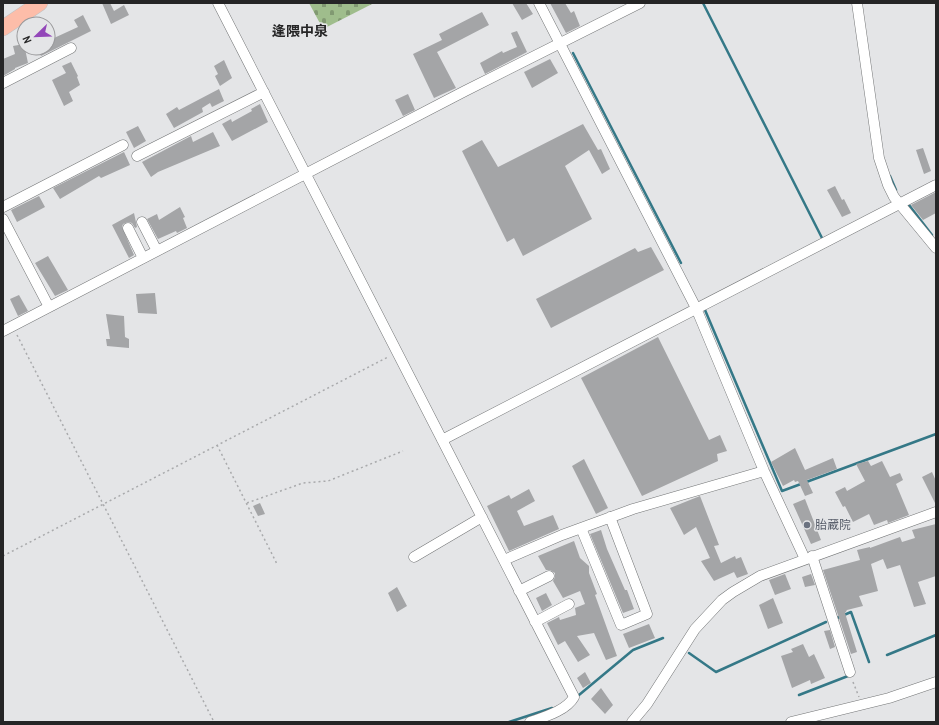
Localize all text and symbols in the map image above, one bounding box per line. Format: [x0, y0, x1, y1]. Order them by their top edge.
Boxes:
north arrow [16, 16, 56, 56]
district label: 逢隈中泉 [272, 22, 328, 40]
text: N [19, 34, 35, 46]
place label: 胎蔵院 [815, 517, 851, 533]
marker: 胎蔵院 [802, 520, 812, 530]

